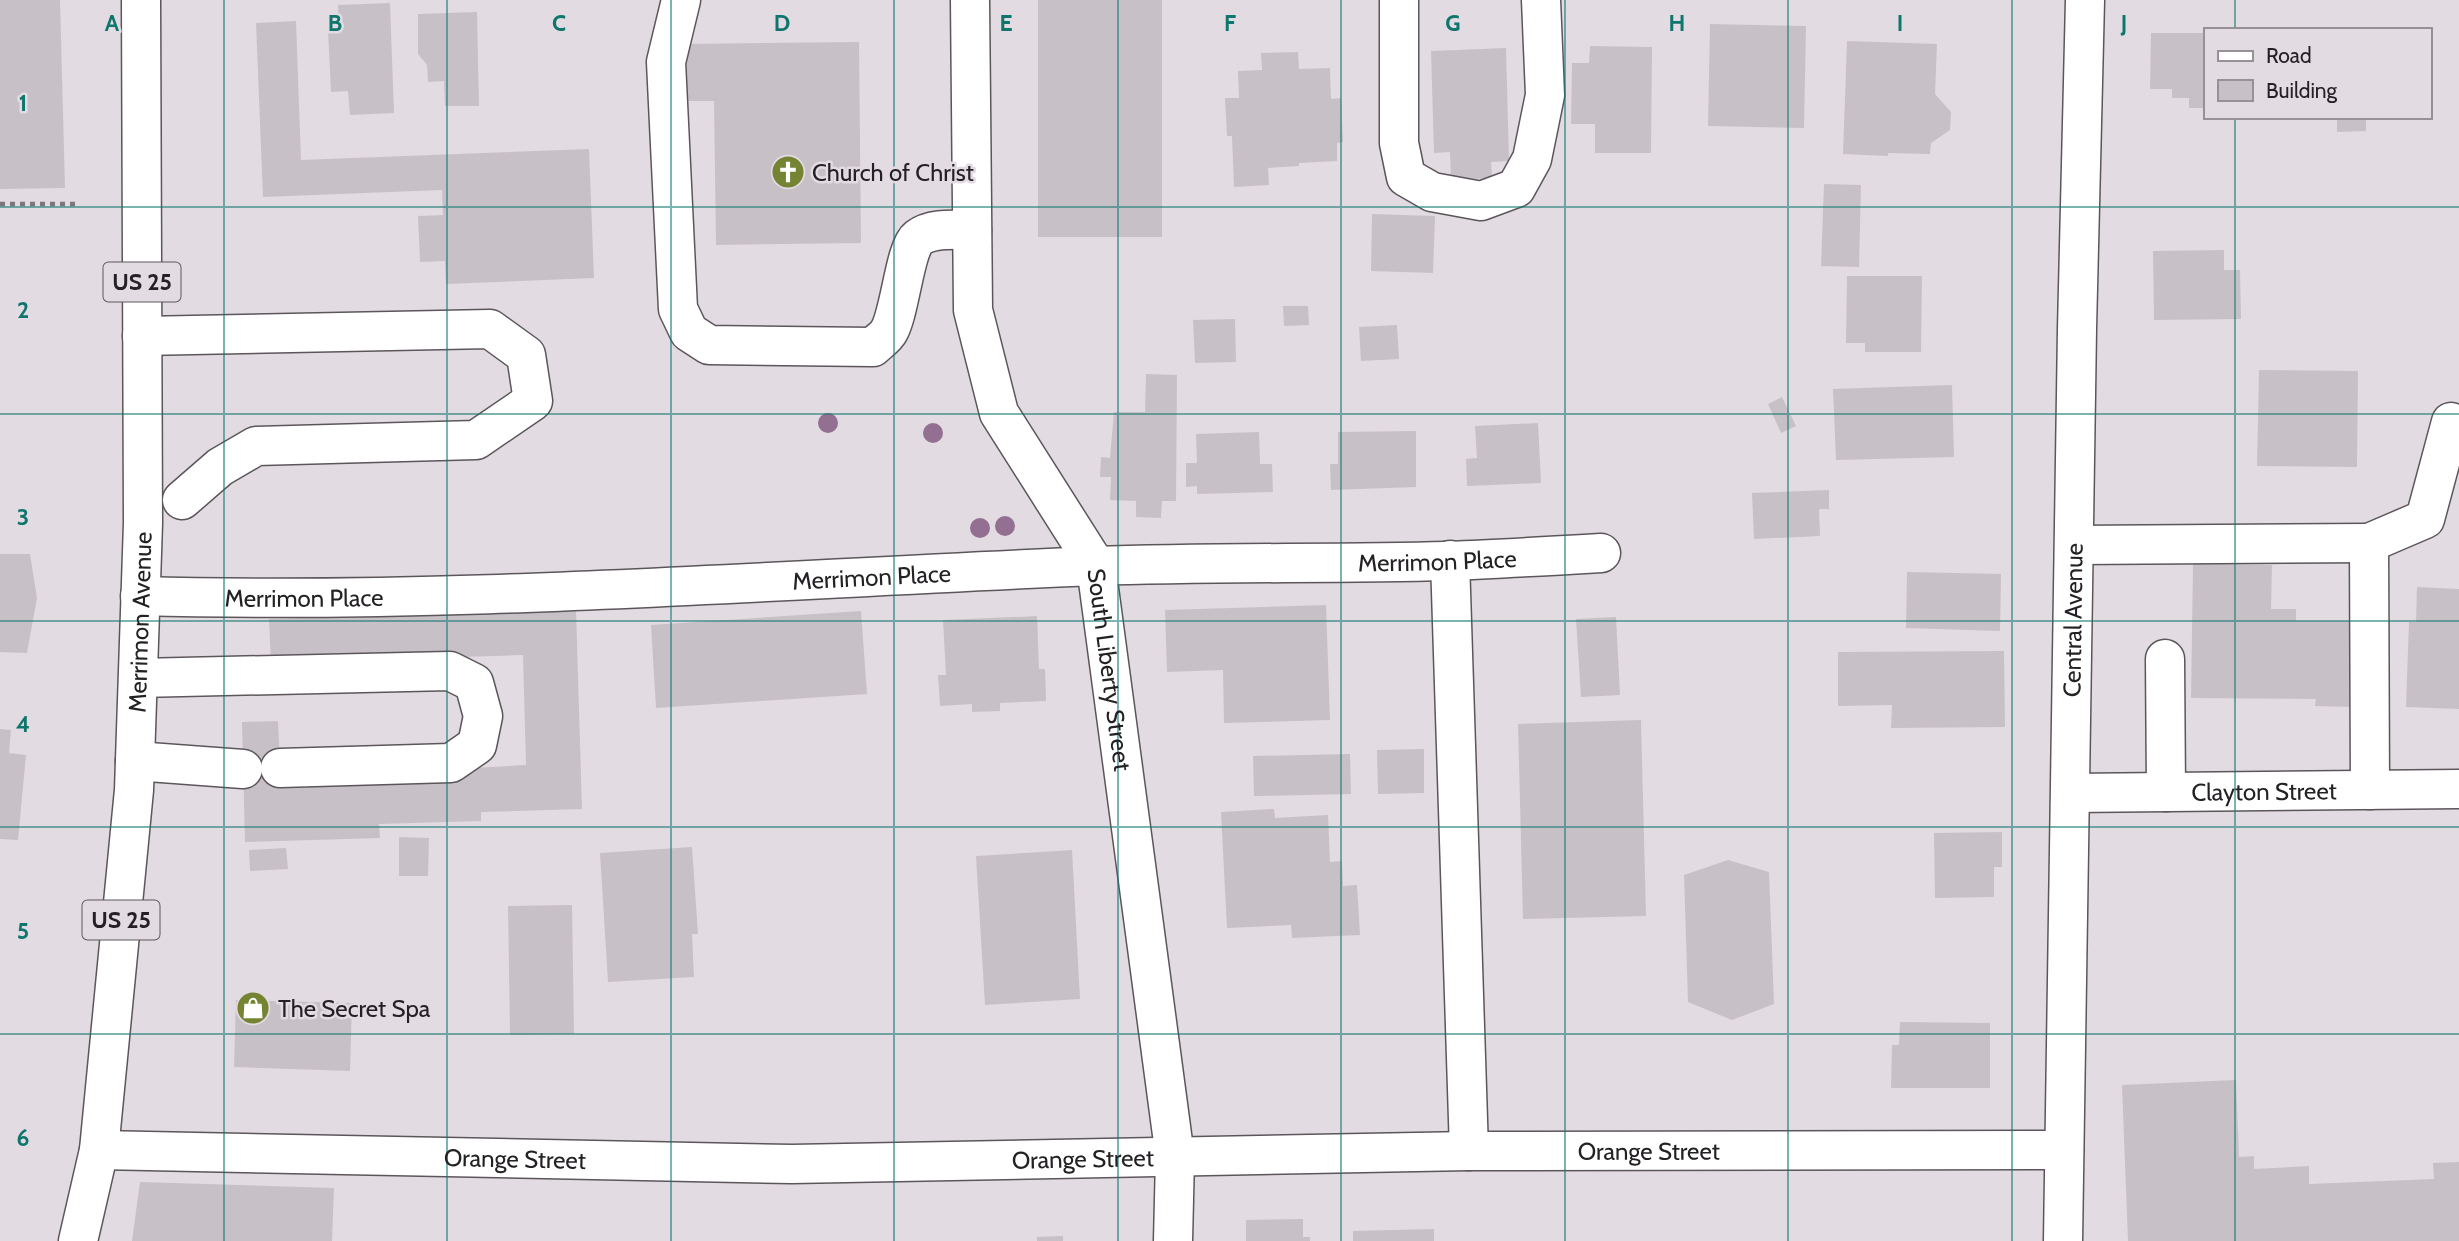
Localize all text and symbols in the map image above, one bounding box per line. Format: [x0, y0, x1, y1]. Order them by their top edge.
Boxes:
text: A [105, 9, 120, 37]
text: B [328, 9, 342, 37]
text: C [552, 9, 566, 37]
text: D [774, 9, 790, 37]
text: E [999, 9, 1013, 37]
text: F [1224, 9, 1236, 37]
text: G [1445, 9, 1461, 37]
text: H [1669, 9, 1685, 37]
text: I [1897, 9, 1903, 37]
text: J [2120, 9, 2127, 37]
legend [2204, 28, 2431, 119]
text: Road [2266, 43, 2312, 68]
text: Building [2266, 78, 2338, 103]
text: 1 [19, 89, 27, 117]
church icon: Church of Christ [769, 153, 807, 191]
place label: Church of Christ [812, 158, 974, 187]
road number: US 25 [104, 262, 180, 302]
text: 2 [17, 296, 29, 324]
text: 3 [17, 503, 29, 531]
street label: Merrimon Avenue [122, 531, 157, 713]
street label: Merrimon Place [1358, 543, 1517, 577]
street label: Central Avenue [2057, 543, 2088, 697]
street label: Merrimon Place [792, 558, 952, 595]
street label: South Liberty Street [1082, 567, 1138, 773]
street label: Merrimon Place [225, 582, 384, 612]
text: 4 [16, 710, 30, 738]
street label: Clayton Street [2191, 776, 2337, 806]
road number: US 25 [82, 900, 160, 939]
text: 5 [17, 917, 29, 945]
shop icon: The Secret Spa [234, 989, 272, 1027]
place label: The Secret Spa [278, 994, 431, 1023]
text: 6 [17, 1124, 29, 1152]
street label: Orange Street [1578, 1136, 1720, 1165]
street label: Orange Street [444, 1142, 586, 1174]
street label: Orange Street [1012, 1143, 1154, 1174]

